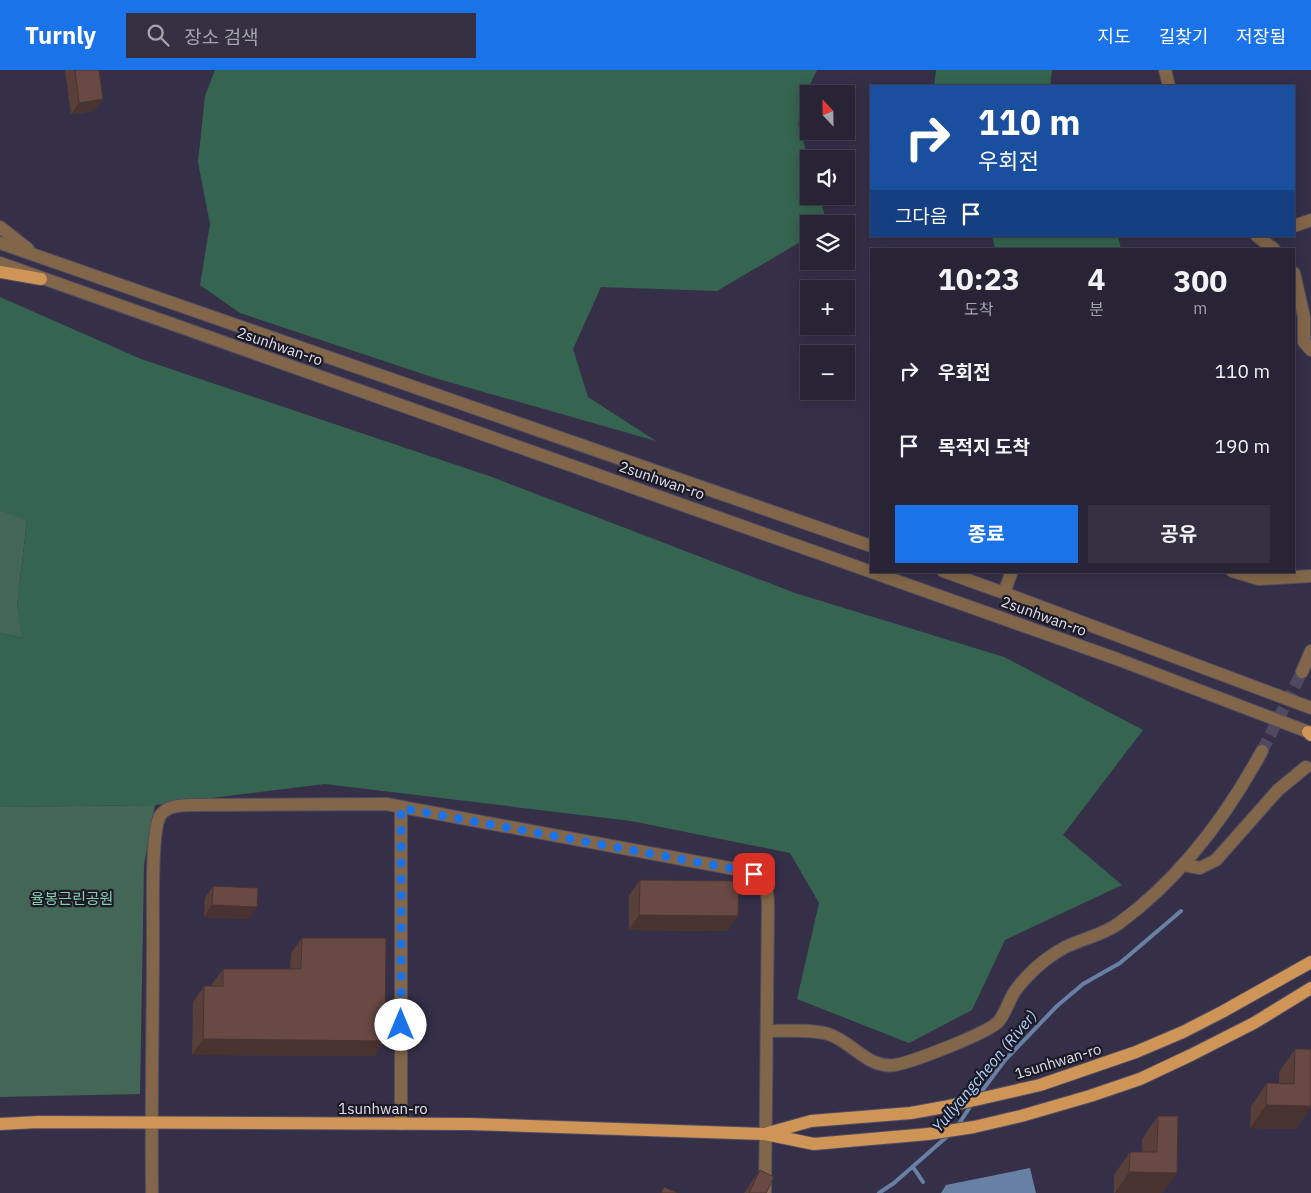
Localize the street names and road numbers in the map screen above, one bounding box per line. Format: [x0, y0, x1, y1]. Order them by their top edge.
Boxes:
street label: 2sunhwan-ro [235, 322, 325, 370]
street label: 2sunhwan-ro [617, 456, 707, 504]
street label: 2sunhwan-ro [999, 592, 1089, 640]
street label: 1sunhwan-ro [1012, 1039, 1104, 1083]
street label: 1sunhwan-ro [338, 1099, 428, 1118]

